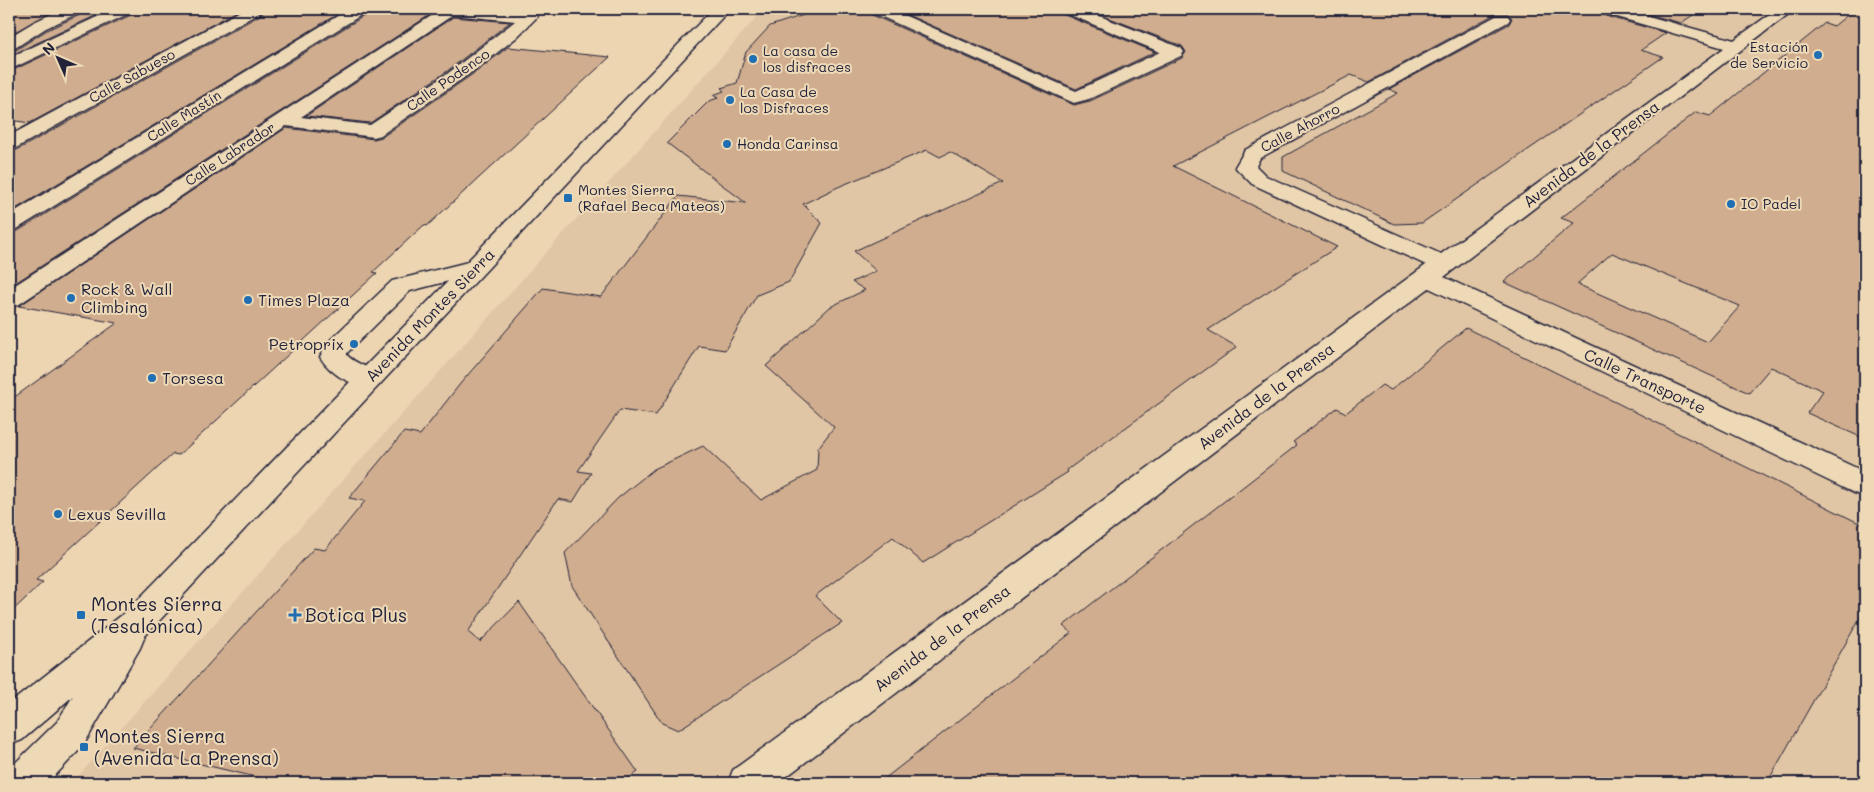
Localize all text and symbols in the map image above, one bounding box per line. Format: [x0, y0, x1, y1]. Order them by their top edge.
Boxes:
north arrow [32, 32, 82, 82]
place label: Estación de Servicio [1730, 37, 1808, 72]
text: N [38, 38, 59, 59]
place label: La casa de los disfraces [763, 41, 851, 76]
street label: Calle Sabueso [85, 44, 178, 107]
street label: Calle Podenco [402, 44, 493, 115]
marker: Estación de Servicio [1812, 49, 1824, 61]
marker: La casa de los disfraces [747, 53, 759, 65]
place label: La Casa de los Disfraces [740, 82, 829, 117]
street label: Calle Mastín [143, 85, 224, 146]
marker: La Casa de los Disfraces [724, 94, 736, 106]
street label: Avenida de la Prensa [1518, 95, 1663, 212]
street label: Calle Ahorro [1257, 99, 1343, 156]
street label: Calle Labrador [181, 117, 278, 190]
place label: Honda Carinsa [737, 134, 838, 153]
marker: Honda Carinsa [721, 138, 733, 150]
place label: Montes Sierra (Rafael Beca Mateos) [578, 180, 725, 215]
marker: Montes Sierra (Rafael Beca Mateos) [562, 192, 574, 204]
place label: IO Padel [1741, 194, 1801, 213]
marker: IO Padel [1725, 198, 1737, 210]
street label: Avenida Montes Sierra [360, 243, 499, 386]
place label: Rock & Wall Climbing [81, 278, 173, 317]
place label: Times Plaza [258, 289, 350, 310]
marker: Rock & Wall Climbing [65, 292, 77, 304]
marker: Times Plaza [242, 294, 254, 306]
place label: Petroprix [269, 333, 344, 354]
street label: Avenida de la Prensa [1193, 337, 1338, 454]
marker: Petroprix [348, 338, 360, 350]
street label: Calle Transporte [1581, 343, 1710, 418]
place label: Torsesa [162, 367, 224, 388]
marker: Torsesa [146, 372, 158, 384]
place label: Lexus Sevilla [68, 503, 166, 524]
marker: Lexus Sevilla [52, 508, 64, 520]
street label: Avenida de la Prensa [869, 579, 1014, 696]
place label: Montes Sierra (Tesalónica) [91, 591, 223, 638]
place label: Botica Plus [305, 602, 407, 627]
marker: Montes Sierra (Tesalónica) [75, 609, 87, 621]
marker: Botica Plus [289, 609, 301, 621]
place label: Montes Sierra (Avenida La Prensa) [94, 723, 279, 770]
marker: Montes Sierra (Avenida La Prensa) [78, 741, 90, 753]

